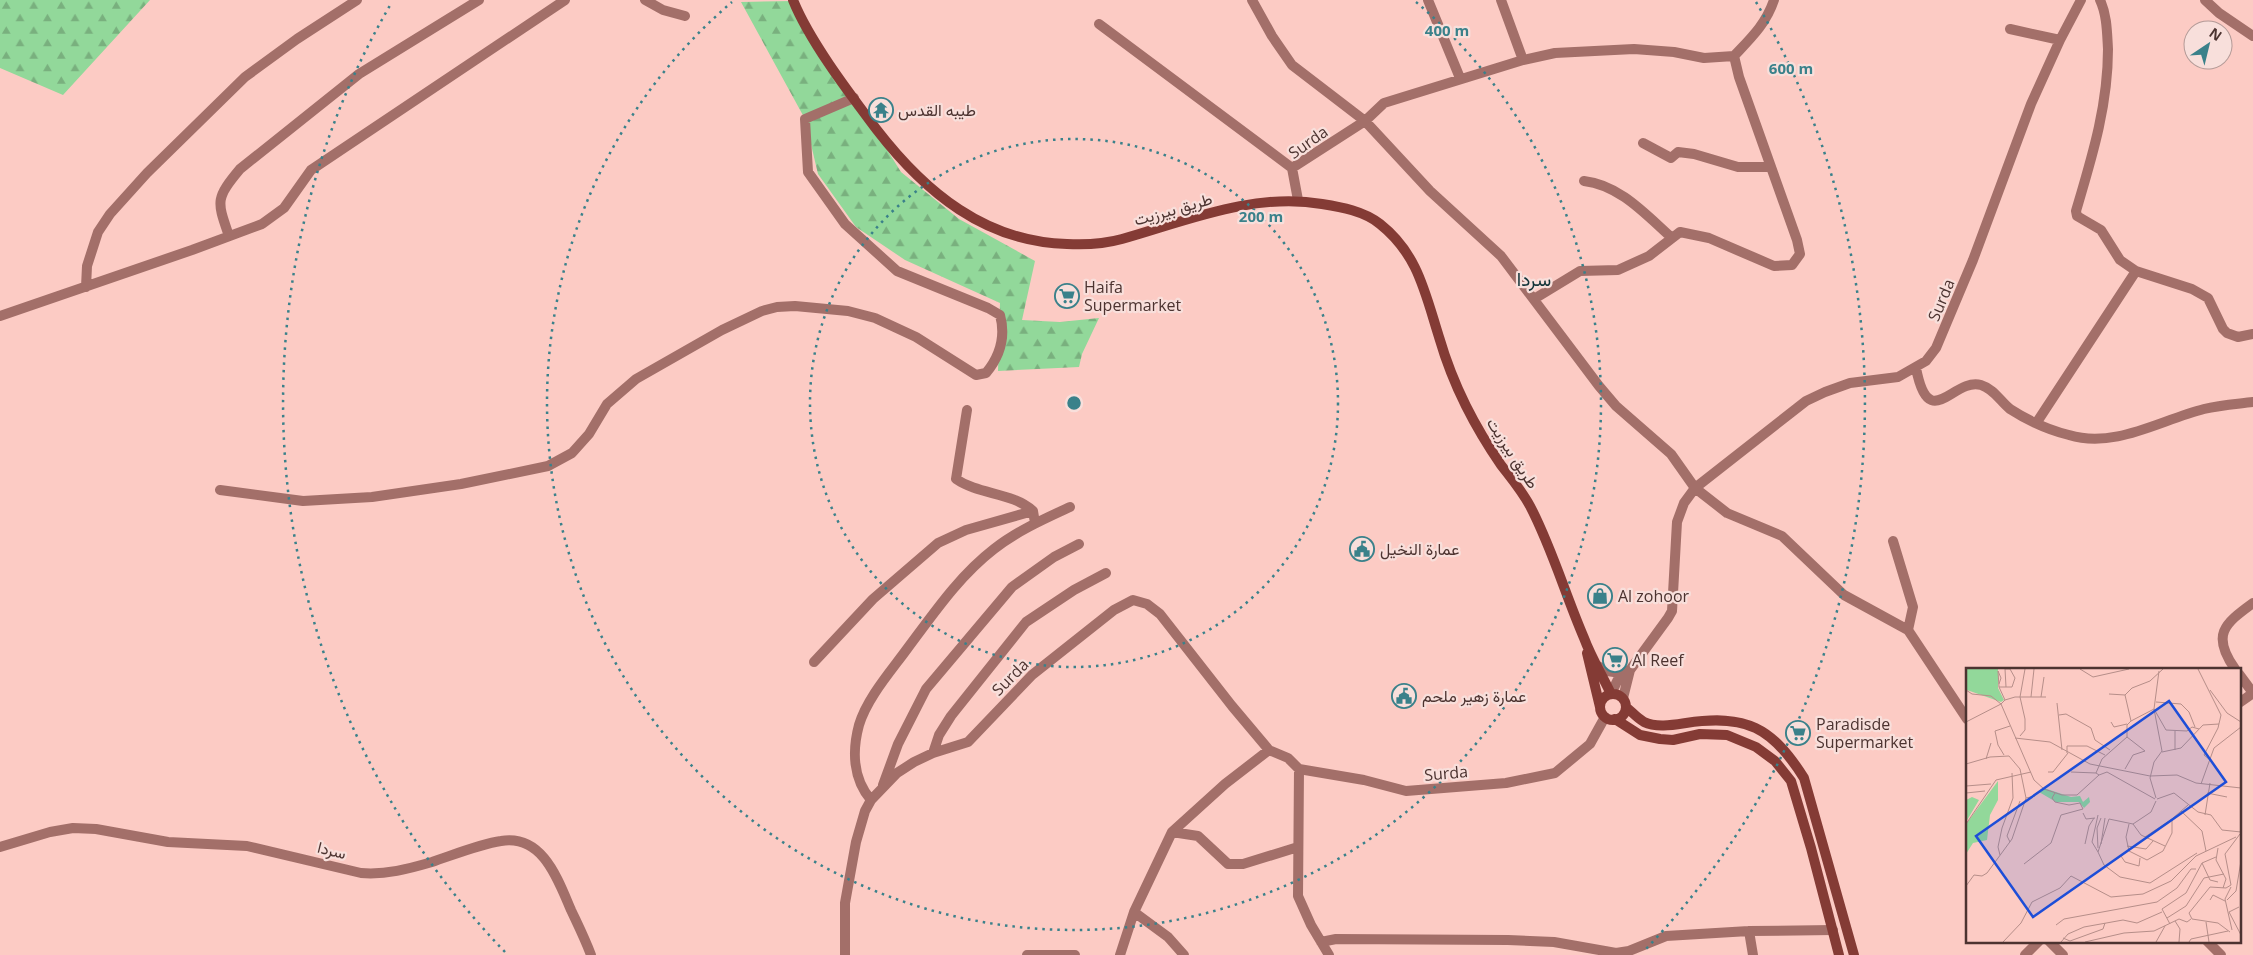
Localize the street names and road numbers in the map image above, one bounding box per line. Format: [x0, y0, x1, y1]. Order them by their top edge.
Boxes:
street label: Surda [1284, 120, 1332, 164]
street label: طريق بيرزيت [1131, 187, 1215, 231]
street label: Surda [1922, 276, 1960, 324]
street label: طريق بيرزيت [1482, 413, 1544, 493]
street label: Surda [987, 654, 1033, 700]
street label: Surda [1423, 760, 1469, 786]
street label: سردا [315, 836, 349, 864]

